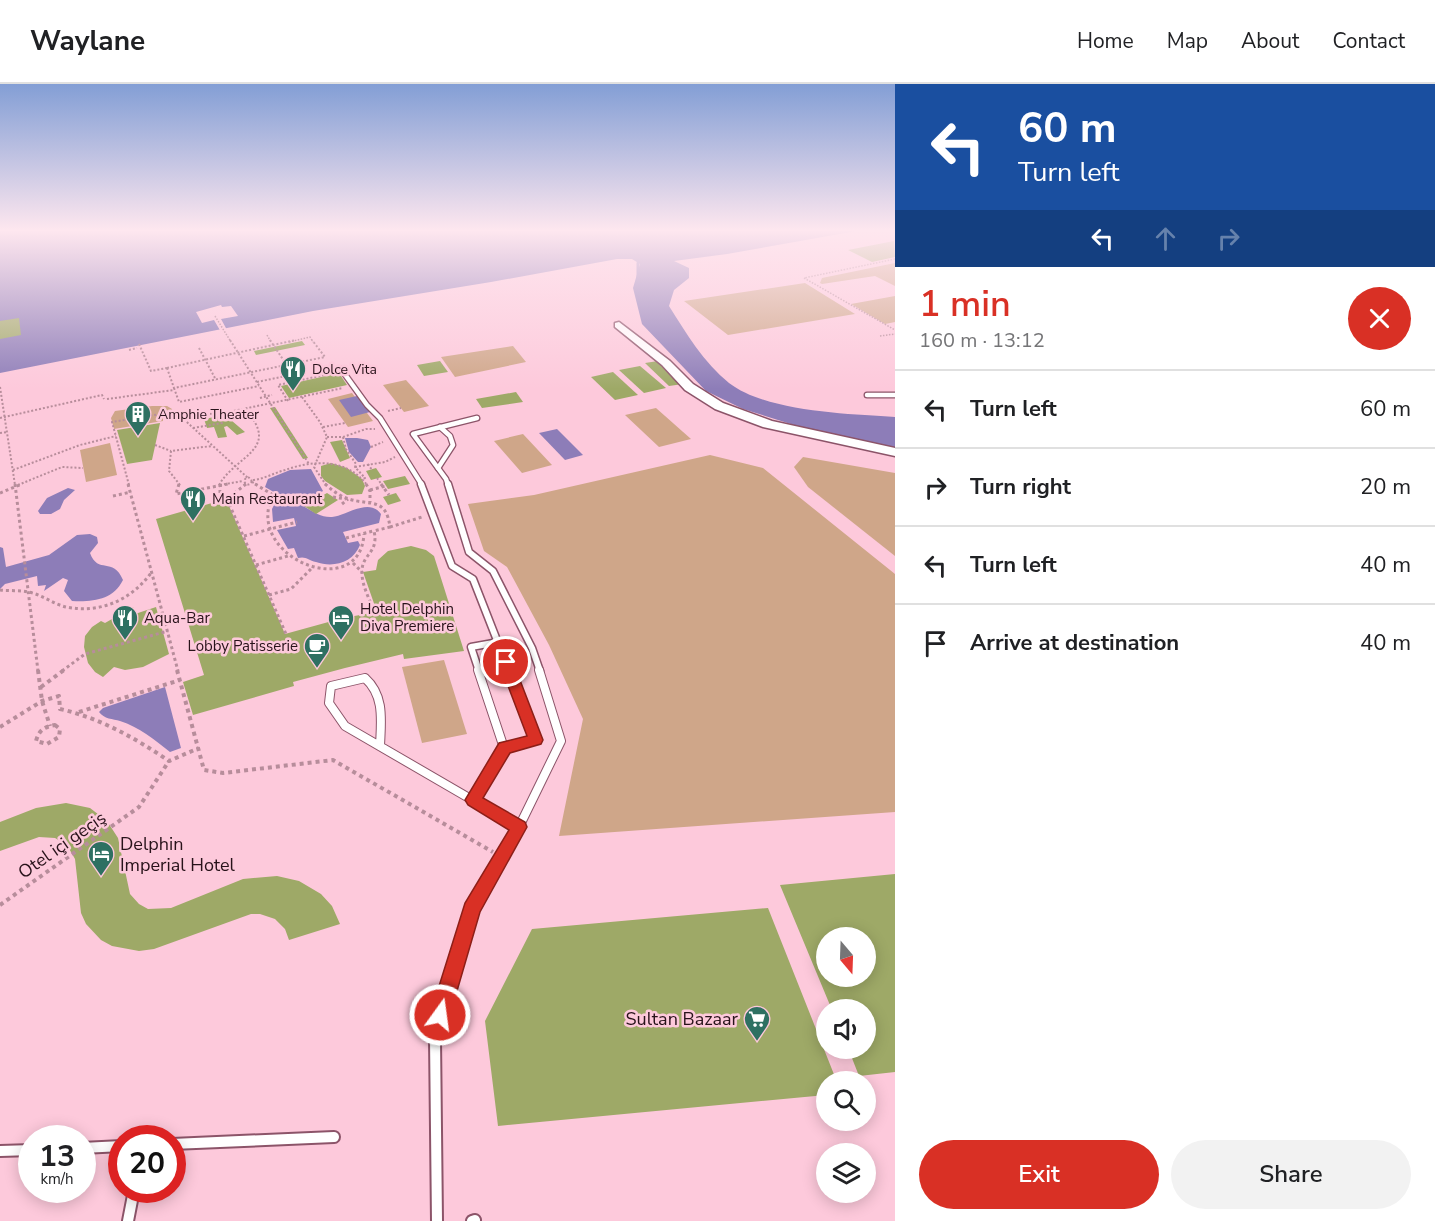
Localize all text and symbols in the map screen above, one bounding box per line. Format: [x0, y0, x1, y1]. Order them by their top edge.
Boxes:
text: Waylane [30, 22, 145, 60]
text: Home [1077, 27, 1134, 55]
text: Map [1167, 27, 1208, 55]
text: About [1241, 27, 1299, 55]
text: Contact [1332, 27, 1405, 55]
text: 60 m [1018, 100, 1117, 157]
icon: left [919, 108, 997, 186]
text: Turn left [1018, 154, 1119, 191]
icon: left [1086, 222, 1119, 255]
icon: ahead [1149, 222, 1182, 255]
icon: right [1212, 222, 1245, 255]
text: 1 min [919, 280, 1011, 329]
button: close [1348, 287, 1411, 350]
text: 160 m · 13:12 [919, 327, 1045, 354]
restaurant icon: Dolce Vita [278, 354, 308, 392]
place label: Dolce Vita [312, 360, 377, 379]
icon: left [919, 393, 952, 426]
text: Turn left [970, 394, 1057, 424]
text: 60 m [1360, 394, 1411, 424]
building icon: Amphie Theater [123, 399, 153, 437]
place label: Amphie Theater [158, 405, 259, 424]
icon: right [919, 471, 952, 504]
text: Turn right [970, 472, 1071, 502]
text: 20 m [1360, 472, 1411, 502]
restaurant icon: Main Restaurant [178, 484, 208, 522]
place label: Main Restaurant [212, 489, 323, 509]
icon: left [919, 549, 952, 582]
text: Turn left [970, 550, 1057, 580]
text: 40 m [1360, 550, 1411, 580]
place label: Hotel Delphin Diva Premiere [360, 599, 454, 636]
restaurant icon: Aqua-Bar [110, 603, 140, 641]
hotel icon: Hotel Delphin Diva Premiere [326, 603, 356, 641]
place label: Aqua-Bar [144, 608, 210, 628]
icon: arrive [919, 627, 952, 660]
text: Arrive at destination [970, 628, 1179, 658]
text: 40 m [1360, 628, 1411, 658]
cafe icon: Lobby Patisserie [302, 631, 332, 669]
place label: Lobby Patisserie [188, 636, 298, 656]
pin [480, 636, 531, 687]
icon: arrive [489, 645, 522, 678]
street label: Otel içi geçiş [13, 806, 111, 884]
place label: Delphin Imperial Hotel [120, 832, 236, 877]
hotel icon: Delphin Imperial Hotel [86, 839, 116, 877]
north arrow [816, 927, 876, 987]
map controls [816, 927, 876, 1203]
position arrow [408, 983, 472, 1047]
button: sound [816, 999, 876, 1059]
supermarket icon: Sultan Bazaar [742, 1004, 772, 1042]
place label: Sultan Bazaar [625, 1007, 739, 1031]
button: search [816, 1071, 876, 1131]
speed limit sign: 20 [108, 1125, 186, 1203]
text: 13 [39, 1136, 75, 1177]
button: Exit [919, 1140, 1159, 1209]
button: Share [1171, 1140, 1411, 1209]
button: layers [816, 1143, 876, 1203]
text: km/h [40, 1169, 74, 1189]

